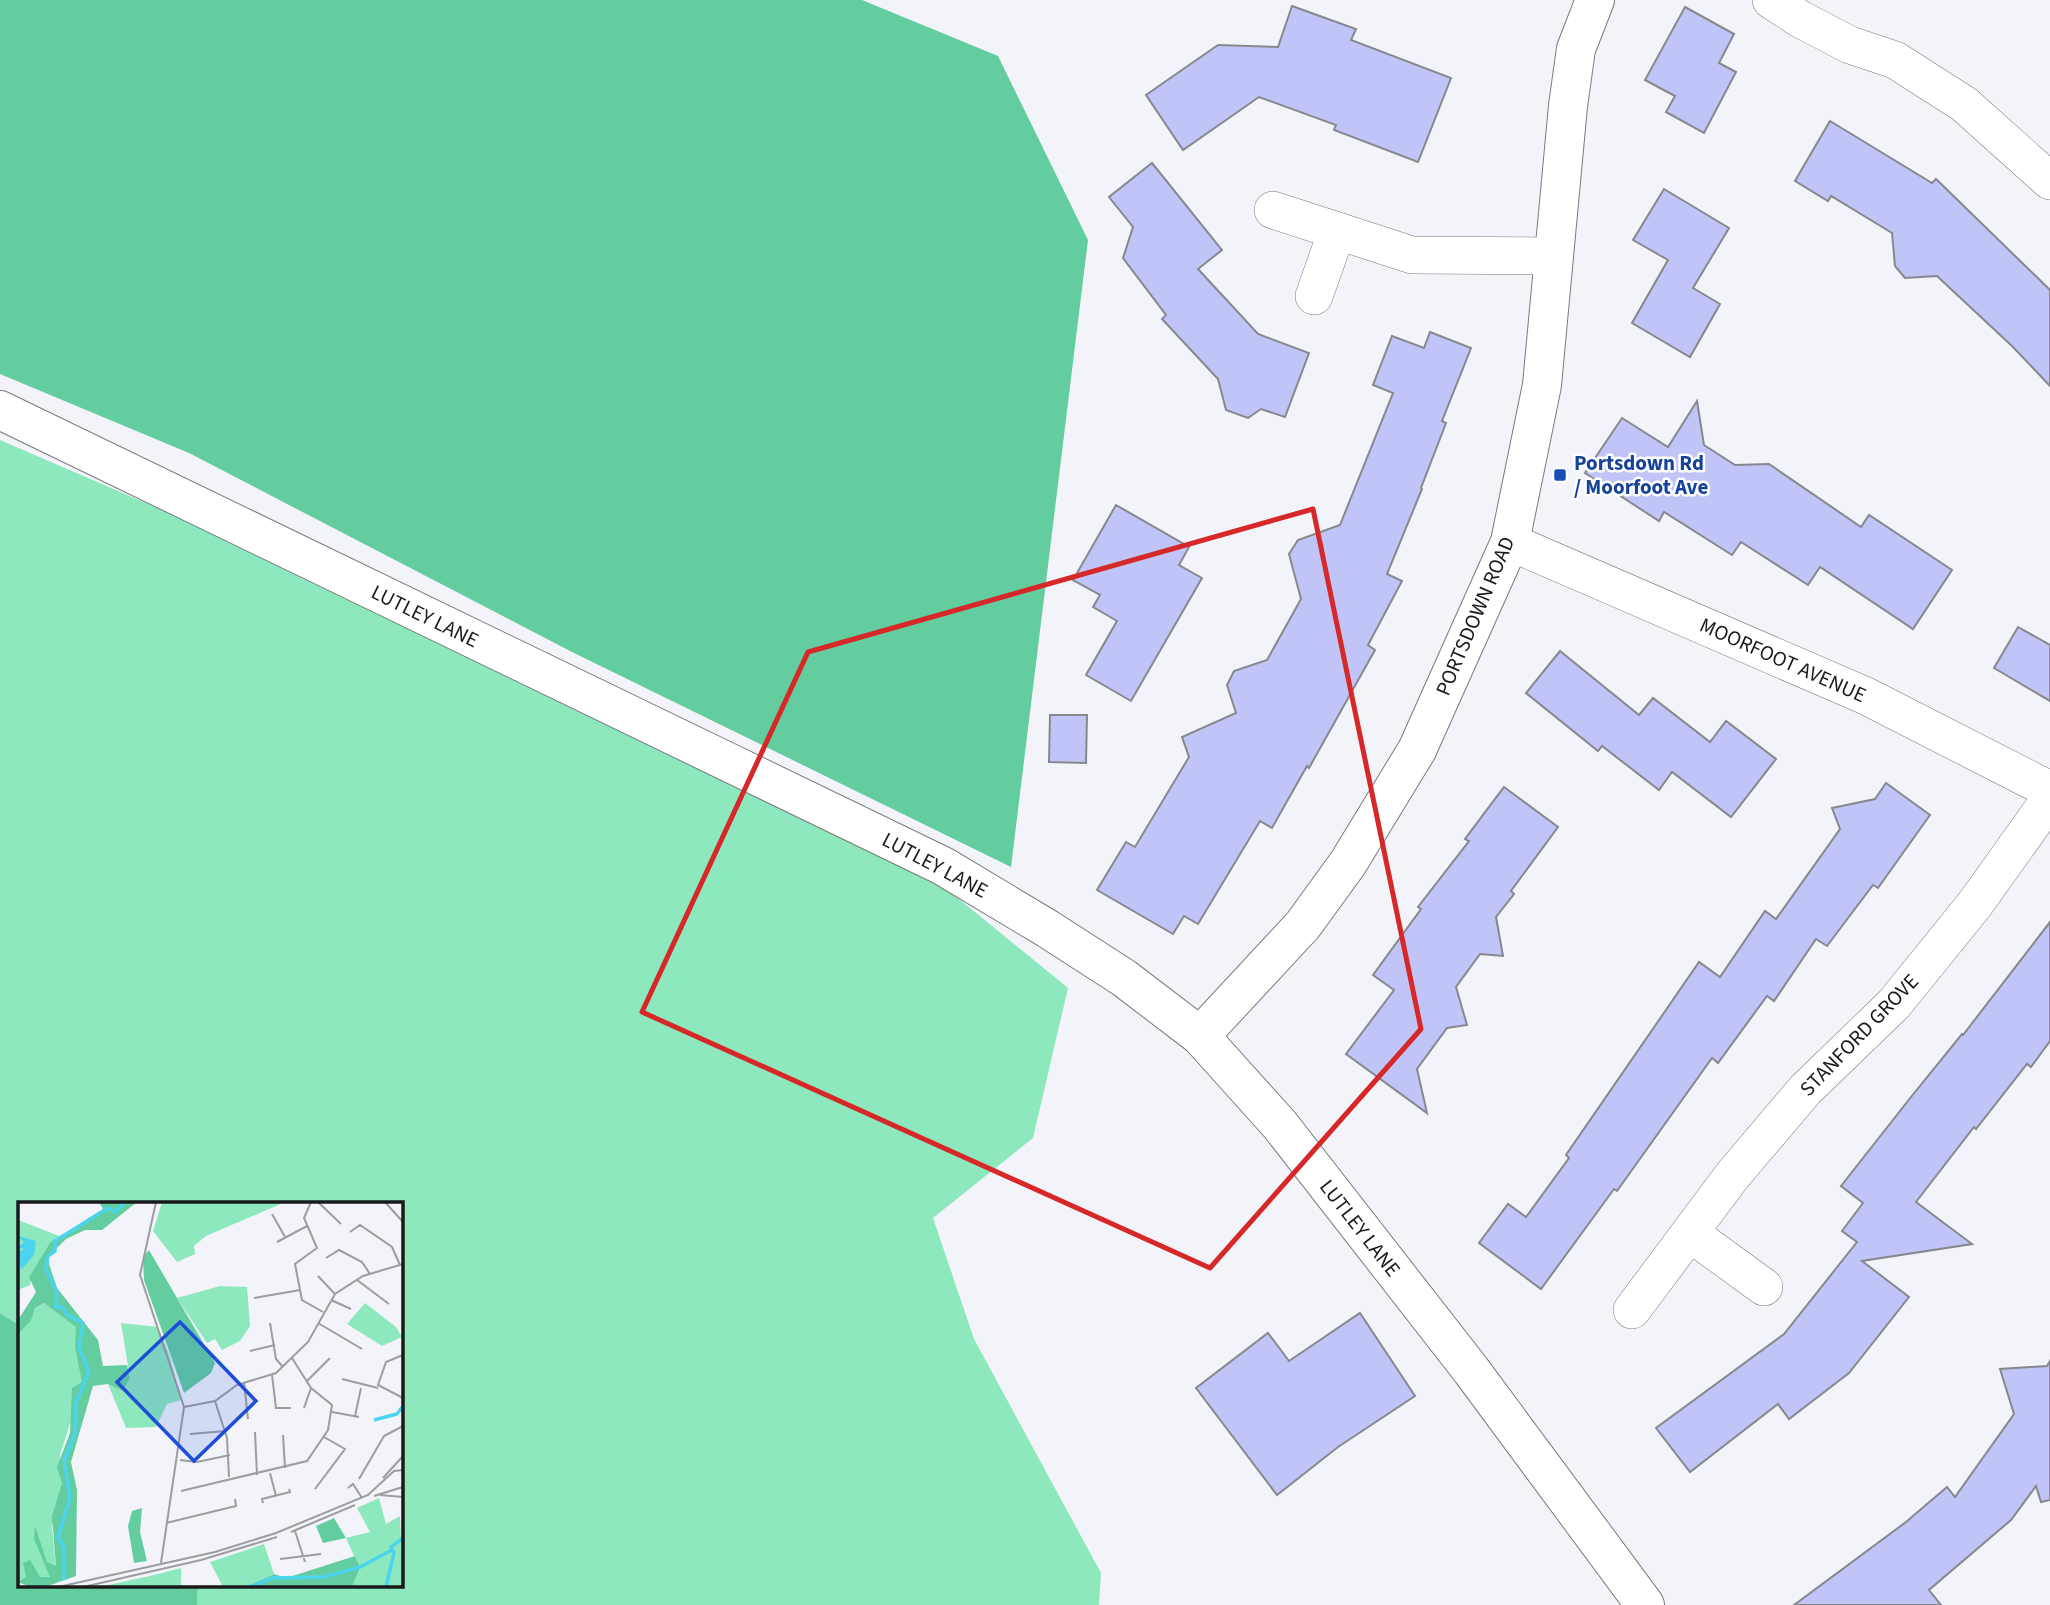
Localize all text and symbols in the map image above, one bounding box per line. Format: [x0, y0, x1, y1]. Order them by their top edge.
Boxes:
place label: Portsdown Rd / Moorfoot Ave [1574, 448, 1708, 502]
marker: Portsdown Rd / Moorfoot Ave [1552, 467, 1568, 483]
street label: PORTSDOWN ROAD [1428, 532, 1522, 700]
street label: LUTLEY LANE [366, 577, 484, 655]
street label: MOORFOOT AVENUE [1695, 610, 1871, 710]
street label: LUTLEY LANE [877, 824, 993, 906]
street label: STANFORD GROVE [1793, 967, 1925, 1103]
street label: LUTLEY LANE [1312, 1173, 1408, 1283]
inset map [18, 1202, 402, 1588]

